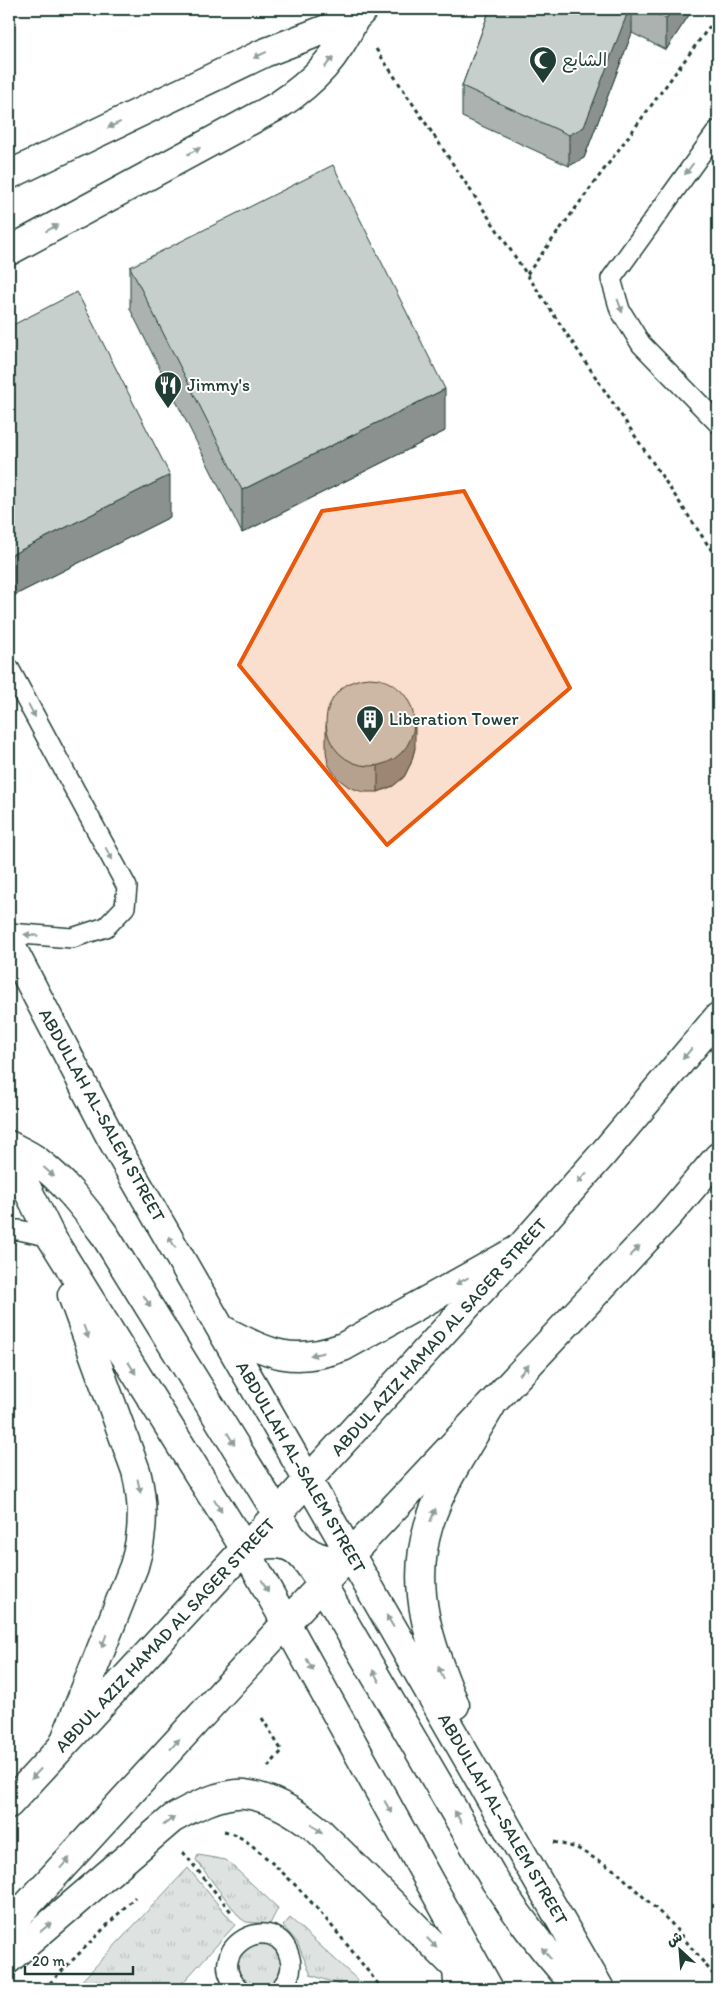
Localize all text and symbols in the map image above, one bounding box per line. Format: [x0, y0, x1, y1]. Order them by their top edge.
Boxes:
mosque icon: الشايع [528, 45, 558, 84]
place label: الشايع [562, 49, 607, 73]
one-way arrow [253, 51, 268, 59]
one-way arrow [323, 56, 334, 69]
one-way arrow [107, 121, 121, 129]
one-way arrow [187, 147, 202, 155]
one-way arrow [685, 163, 695, 176]
one-way arrow [44, 224, 59, 232]
one-way arrow [616, 298, 624, 313]
restaurant icon: Jimmy's [153, 370, 183, 409]
place label: Jimmy's [187, 374, 250, 396]
one-way arrow [28, 703, 36, 718]
building icon: Liberation Tower [355, 704, 385, 743]
place label: Liberation Tower [389, 708, 520, 730]
one-way arrow [105, 847, 113, 861]
one-way arrow [22, 931, 38, 939]
street label: ABDULLAH AL-SALEM STREET [34, 1004, 170, 1226]
one-way arrow [682, 1048, 693, 1060]
one-way arrow [43, 1166, 55, 1177]
one-way arrow [576, 1171, 588, 1183]
street label: ABDUL AZIZ HAMAD AL SAGER STREET [326, 1213, 552, 1461]
one-way arrow [167, 1236, 176, 1249]
one-way arrow [629, 1246, 641, 1258]
one-way arrow [454, 1277, 469, 1285]
one-way arrow [142, 1294, 152, 1307]
one-way arrow [82, 1325, 90, 1340]
one-way arrow [309, 1351, 325, 1359]
street label: ABDULLAH AL-SALEM STREET [231, 1357, 371, 1577]
one-way arrow [127, 1361, 137, 1374]
one-way arrow [518, 1365, 530, 1377]
one-way arrow [227, 1433, 236, 1446]
one-way arrow [135, 1478, 143, 1493]
one-way arrow [213, 1499, 223, 1512]
one-way arrow [429, 1507, 437, 1522]
street label: ABDUL AZIZ HAMAD AL SAGER STREET [50, 1513, 280, 1757]
one-way arrow [261, 1579, 270, 1593]
one-way arrow [385, 1614, 394, 1627]
one-way arrow [100, 1634, 108, 1648]
one-way arrow [306, 1658, 314, 1673]
one-way arrow [437, 1666, 445, 1680]
one-way arrow [372, 1670, 381, 1683]
street label: ABDULLAH AL-SALEM STREET [433, 1709, 573, 1929]
one-way arrow [169, 1738, 181, 1750]
one-way arrow [31, 1767, 42, 1780]
one-way arrow [384, 1801, 393, 1814]
one-way arrow [453, 1810, 462, 1823]
one-way arrow [162, 1816, 175, 1827]
one-way arrow [310, 1824, 323, 1835]
one-way arrow [59, 1858, 71, 1870]
one-way arrow [39, 1922, 52, 1933]
north arrow [654, 1926, 704, 1976]
text: ش [664, 1928, 685, 1950]
one-way arrow [426, 1937, 438, 1949]
scale bar [25, 1943, 132, 1975]
one-way arrow [540, 1947, 551, 1960]
text: 20 m [32, 1952, 66, 1970]

